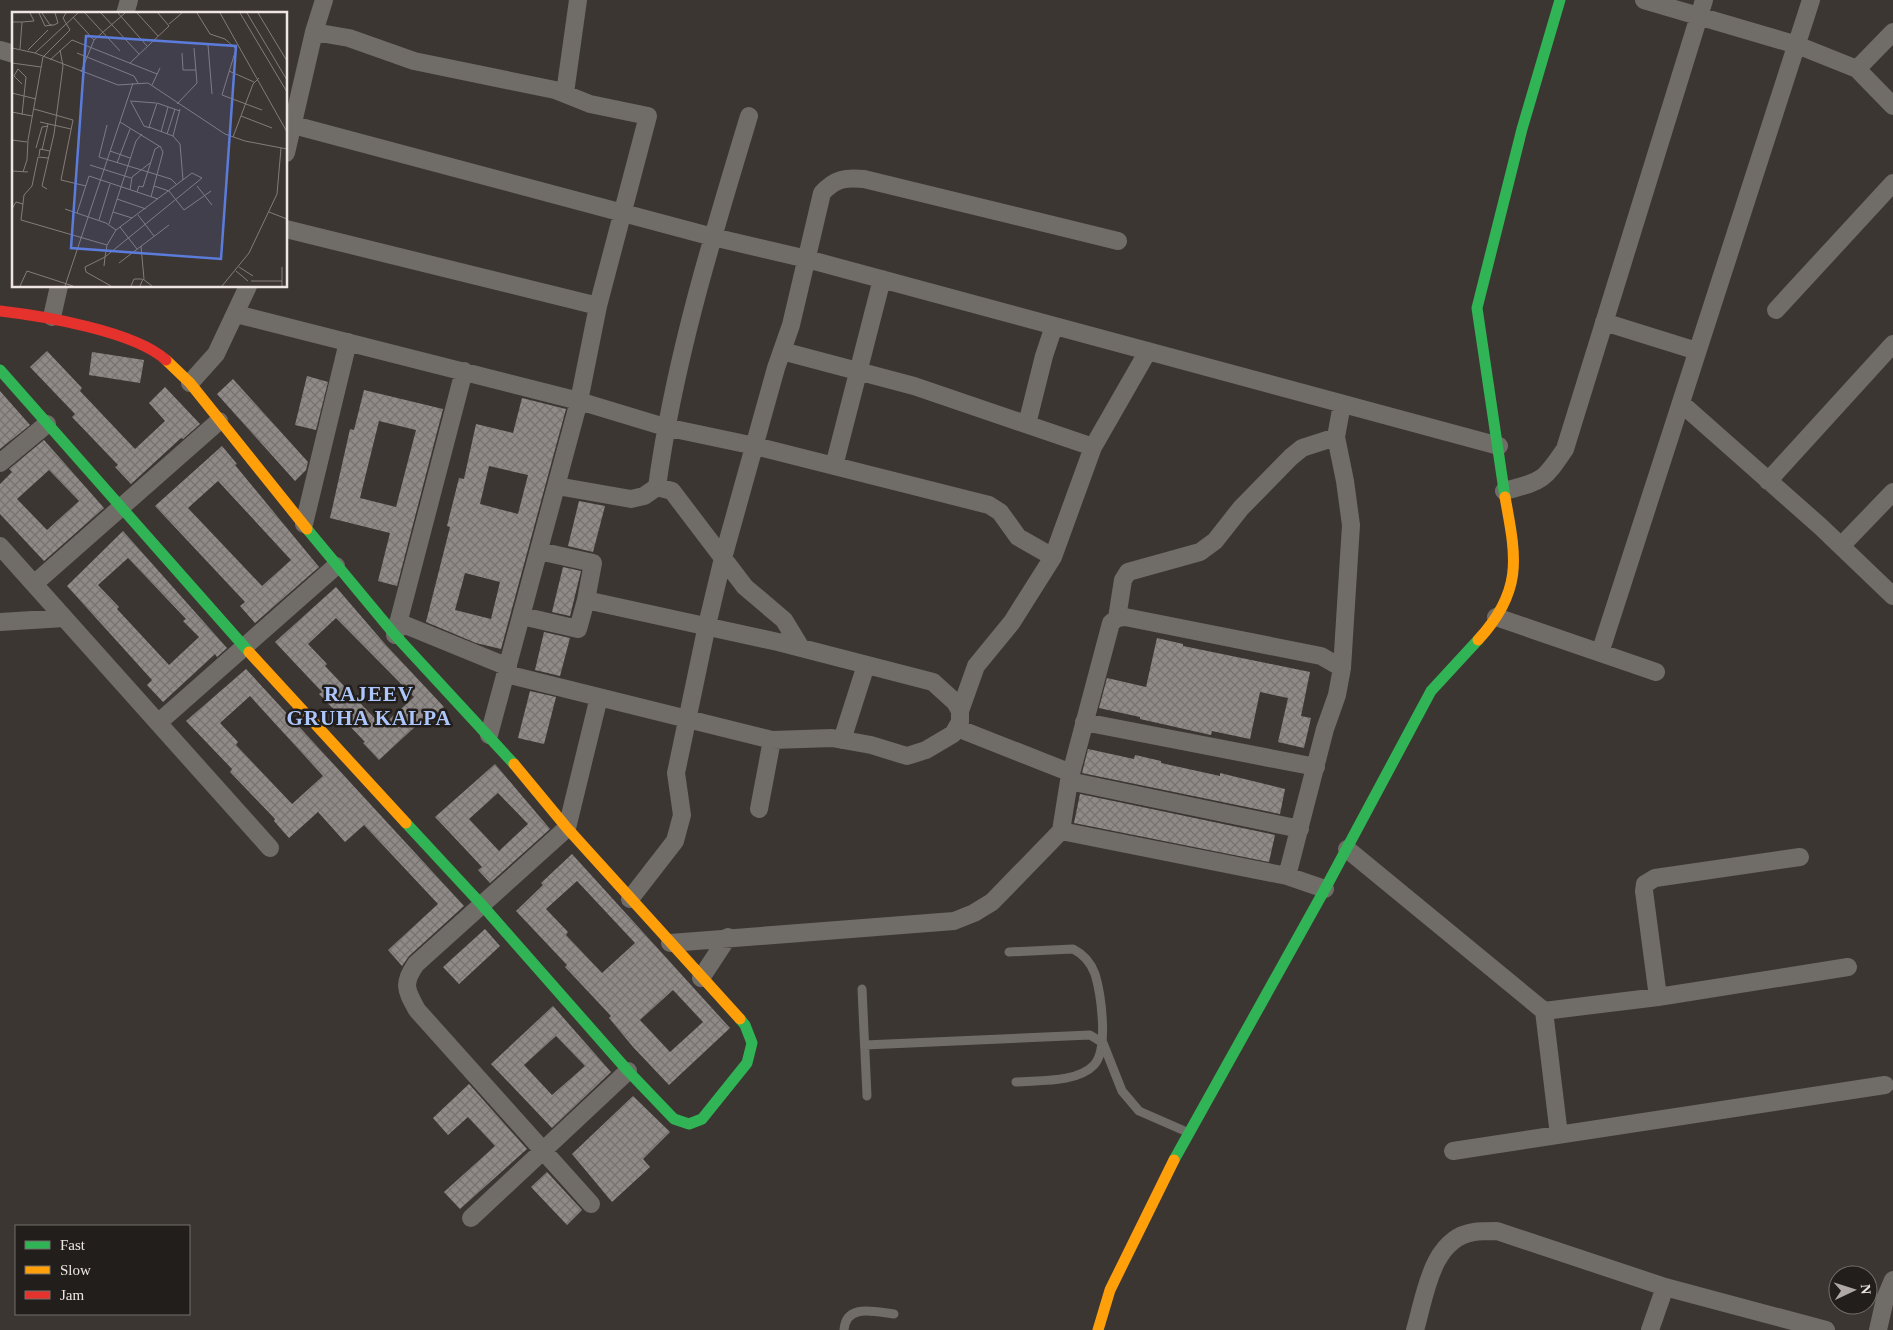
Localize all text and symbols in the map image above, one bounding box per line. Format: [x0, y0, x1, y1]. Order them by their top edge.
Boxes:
inset map [12, 12, 288, 288]
district label: RAJEEV GRUHA KALPA [286, 682, 452, 730]
legend [15, 1225, 190, 1315]
text: Fast [60, 1237, 86, 1253]
text: Slow [60, 1262, 91, 1278]
north arrow [1828, 1265, 1878, 1315]
text: N [1858, 1284, 1873, 1295]
text: Jam [60, 1287, 84, 1303]

